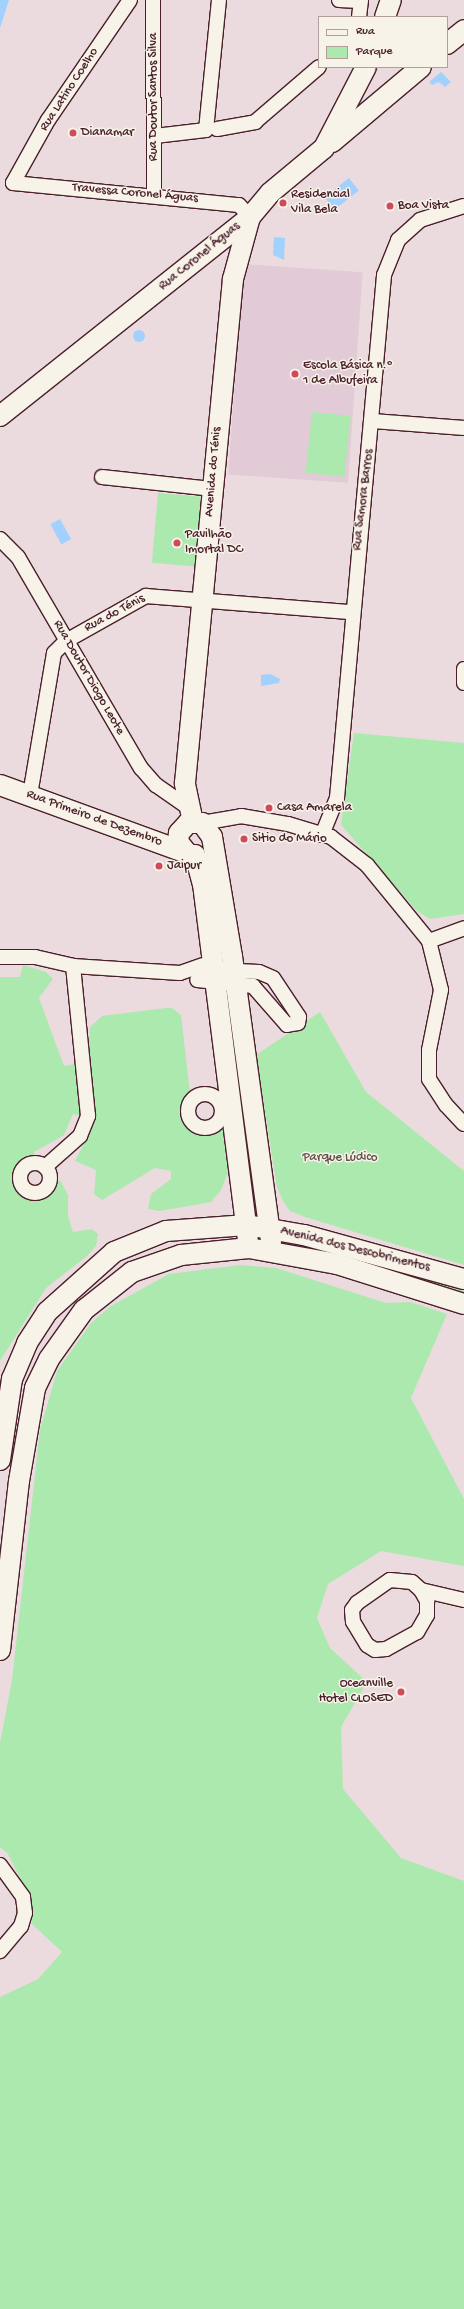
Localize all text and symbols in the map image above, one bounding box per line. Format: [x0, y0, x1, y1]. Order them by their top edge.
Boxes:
legend [318, 16, 448, 68]
text: Rua [356, 25, 375, 39]
street label: Rua Doutor Santos Silva [146, 33, 162, 161]
street label: Rua Latino Coelho [37, 45, 103, 135]
text: Parque [356, 45, 393, 59]
place label: Dianamar [81, 125, 134, 141]
marker: Dianamar [68, 128, 78, 138]
street label: Travessa Coronel Águas [71, 181, 199, 207]
place label: Residencial Vila Bela [291, 188, 350, 219]
marker: Residencial Vila Bela [278, 198, 288, 208]
place label: Boa Vista [398, 198, 449, 214]
marker: Boa Vista [385, 201, 395, 211]
street label: Rua Coronel Águas [156, 219, 244, 295]
place label: Escola Básica n.º 1 de Albufeira [303, 359, 392, 390]
marker: Escola Básica n.º 1 de Albufeira [290, 369, 300, 379]
street label: Avenida do Ténis [202, 427, 226, 517]
street label: Rua Samora Barros [350, 448, 378, 552]
place label: Pavilhão Imortal DC [185, 528, 243, 559]
marker: Pavilhão Imortal DC [172, 538, 182, 548]
street label: Rua do Ténis [82, 592, 148, 636]
street label: Rua Doutor Diogo Leote [49, 618, 127, 738]
street label: Rua Primeiro de Dezembro [24, 787, 164, 851]
place label: Casa Amarela [277, 800, 352, 816]
marker: Casa Amarela [264, 803, 274, 813]
place label: Sitio do Mário [252, 831, 327, 847]
marker: Sitio do Mário [239, 834, 249, 844]
place label: Jaipur [167, 858, 201, 874]
marker: Jaipur [154, 861, 164, 871]
park label: Parque Lúdico [302, 1150, 378, 1166]
street label: Avenida dos Descobrimentos [279, 1224, 431, 1276]
place label: Oceanville Hotel CLOSED [319, 1677, 393, 1708]
marker: Oceanville Hotel CLOSED [396, 1687, 406, 1697]

